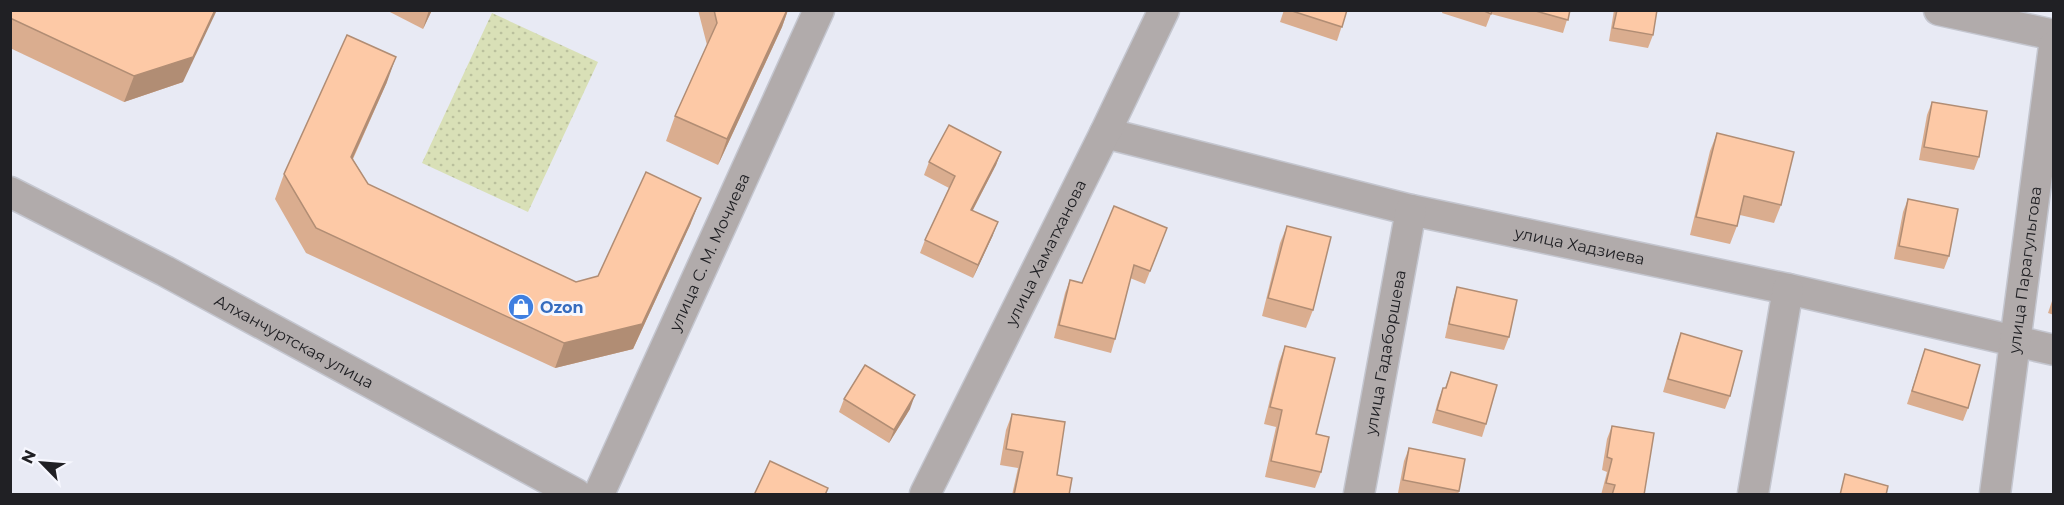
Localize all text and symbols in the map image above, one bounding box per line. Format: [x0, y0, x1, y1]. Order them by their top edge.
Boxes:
street label: улица С. М. Мочиева [665, 170, 754, 335]
street label: улица Хаматханова [1001, 176, 1090, 330]
street label: улица Парагульгова [2004, 185, 2045, 356]
street label: улица Хадзиева [1512, 223, 1647, 269]
street label: улица Гадаборшева [1361, 268, 1410, 438]
street label: Алханчуртская улица [211, 291, 377, 392]
shop icon: Ozon [506, 292, 536, 322]
place label: Ozon [540, 298, 584, 317]
north arrow [12, 433, 72, 493]
text: N [18, 447, 40, 467]

